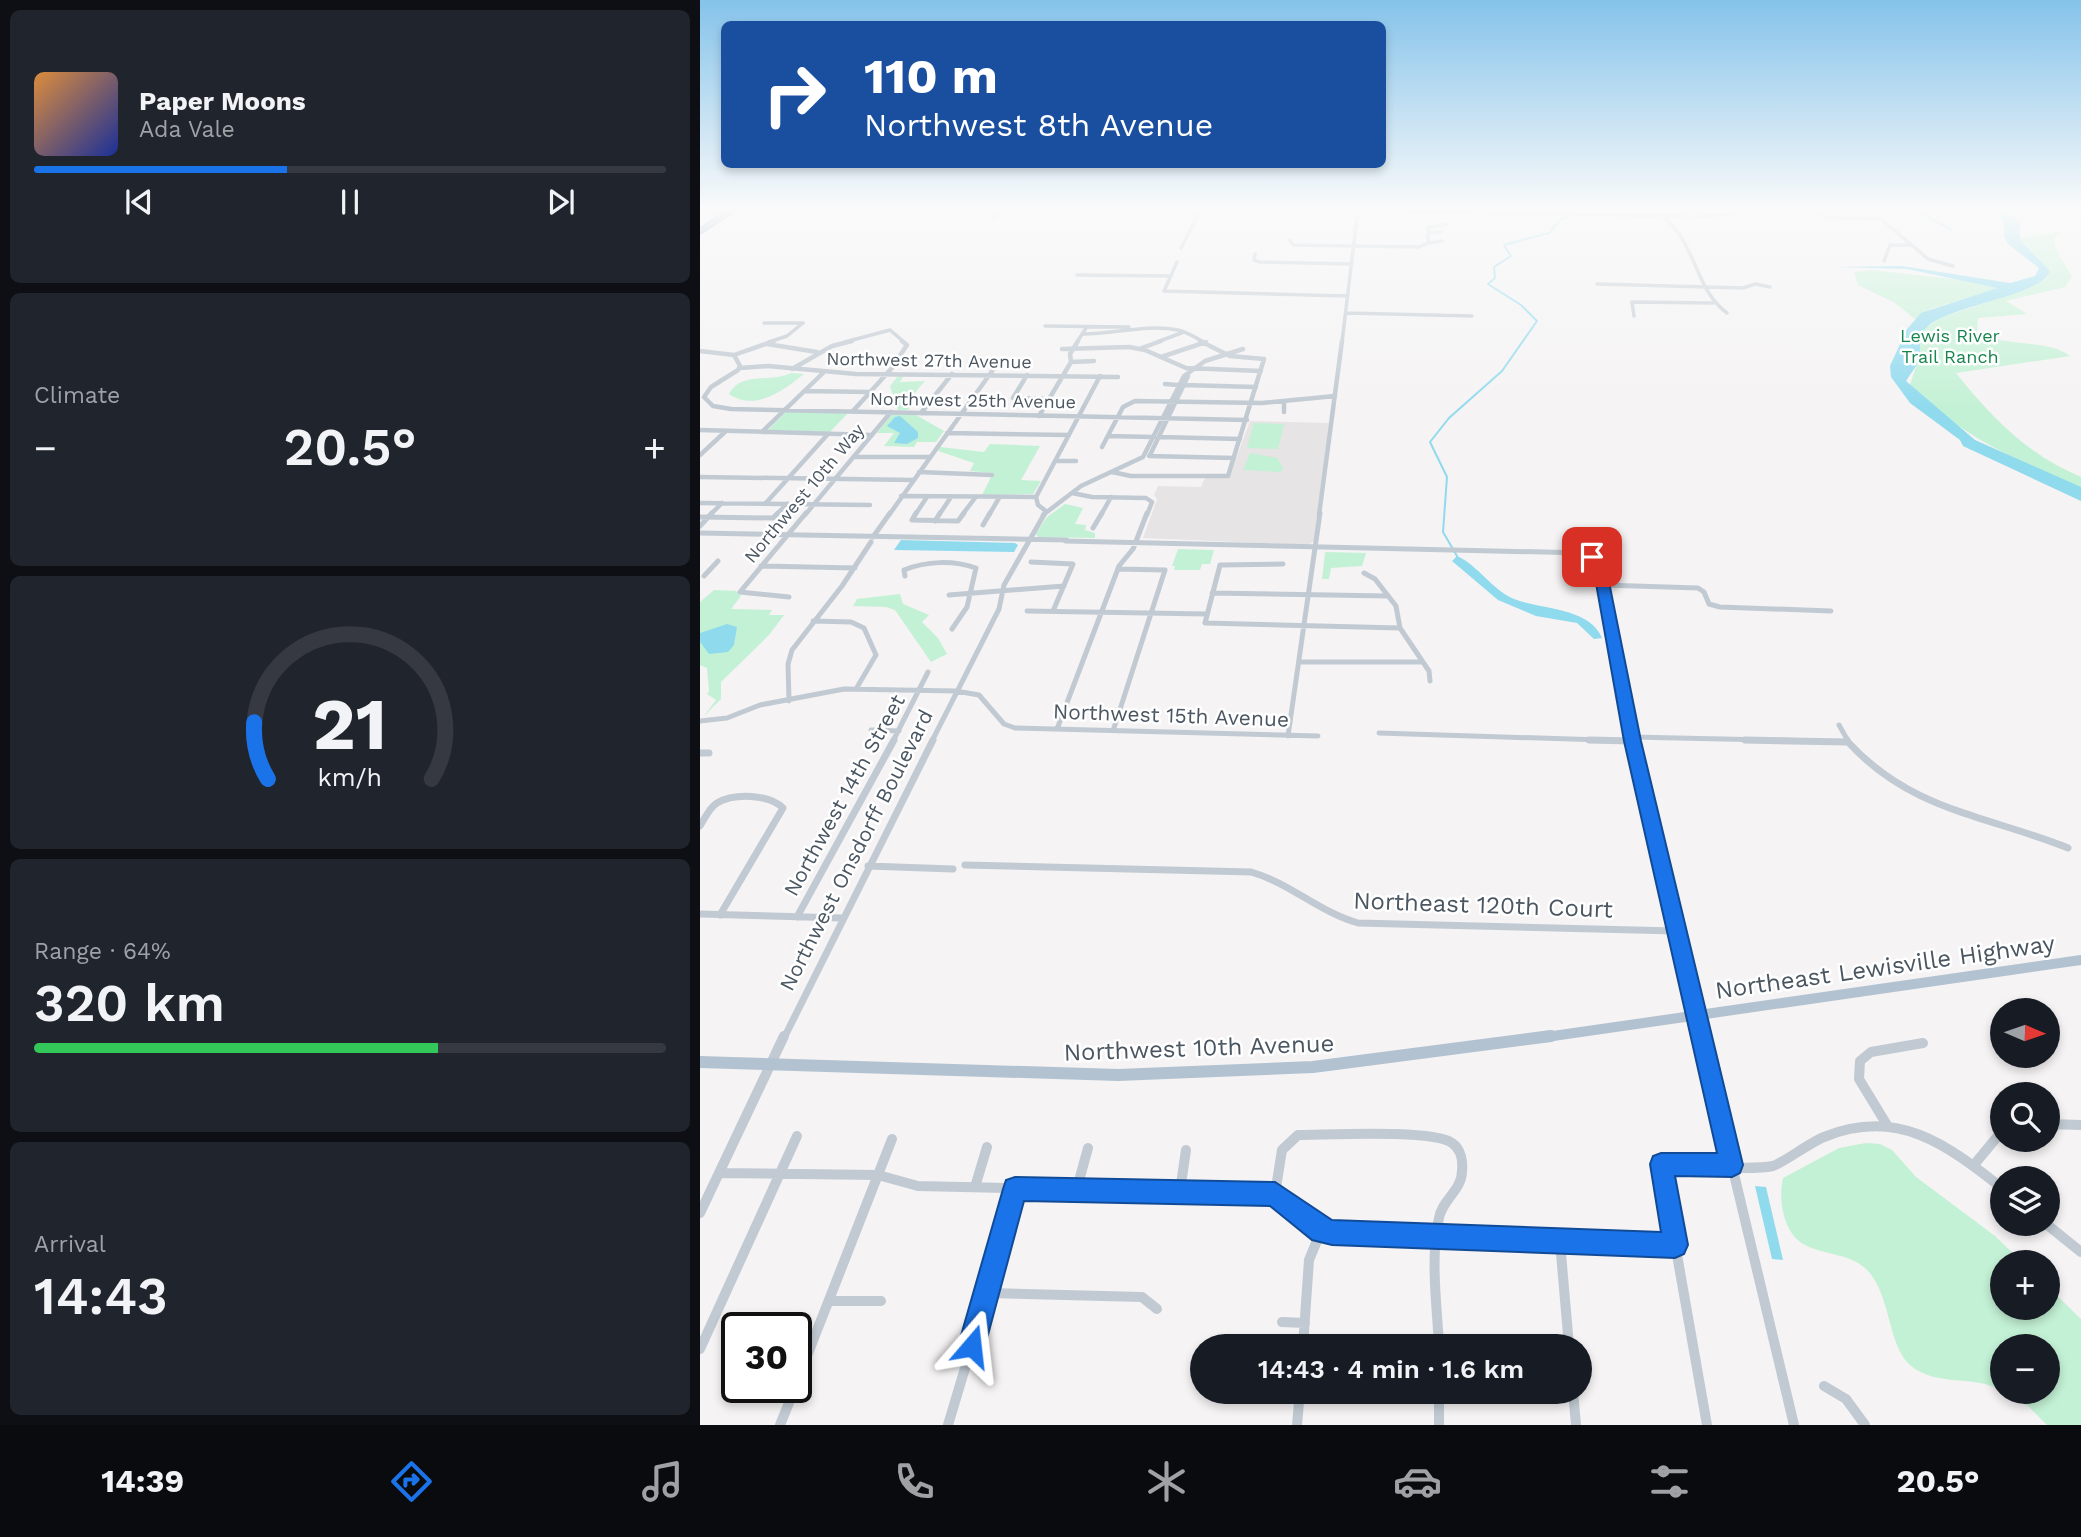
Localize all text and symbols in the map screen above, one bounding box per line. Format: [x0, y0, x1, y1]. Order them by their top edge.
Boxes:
text: 110 m [864, 47, 998, 105]
icon: right [749, 49, 840, 140]
text: Paper Moons [139, 86, 306, 116]
text: Northwest 8th Avenue [864, 106, 1213, 144]
text: Ada Vale [139, 116, 235, 143]
icon: previous [120, 183, 158, 221]
icon: pause [331, 183, 369, 221]
icon: next [542, 183, 580, 221]
park label: Lewis River Trail Ranch [1900, 325, 2000, 367]
street label: Northwest 27th Avenue [826, 348, 1032, 372]
text: Climate [34, 382, 120, 409]
street label: Northwest 25th Avenue [870, 388, 1076, 412]
text: 20.5° [284, 417, 416, 478]
street label: Northwest 10th Way [740, 419, 869, 567]
text: − [34, 426, 57, 470]
text: + [643, 426, 666, 470]
pin [1562, 527, 1622, 587]
icon: arrive [1573, 538, 1611, 576]
text: 21 [313, 681, 387, 767]
street label: Northwest 14th Street [778, 690, 910, 900]
street label: Northwest 15th Avenue [1053, 698, 1289, 732]
street label: Northwest Onsdorff Boulevard [774, 705, 938, 995]
text: km/h [318, 762, 382, 791]
street label: Northeast 120th Court [1353, 886, 1613, 924]
street label: Northeast Lewisville Highway [1713, 929, 2057, 1005]
text: Range · 64% [34, 938, 171, 965]
text: 320 km [34, 973, 225, 1034]
north arrow [1990, 998, 2060, 1068]
map controls [1990, 998, 2060, 1404]
street label: Northwest 10th Avenue [1063, 1029, 1335, 1067]
button: search [1990, 1082, 2060, 1152]
button: layers [1990, 1166, 2060, 1236]
text: Arrival [34, 1231, 106, 1258]
button: + [1990, 1250, 2060, 1320]
text: 14:43 [34, 1266, 168, 1327]
position arrow [935, 1309, 1009, 1383]
speed limit sign: 30 [721, 1312, 812, 1403]
button: − [1990, 1334, 2060, 1404]
text: 14:43 · 4 min · 1.6 km [1258, 1354, 1524, 1384]
icon: directions [387, 1457, 436, 1506]
icon: music [638, 1457, 687, 1506]
icon: phone [890, 1457, 939, 1506]
icon: climate [1142, 1457, 1191, 1506]
icon: car [1393, 1457, 1442, 1506]
icon: filters [1645, 1457, 1694, 1506]
text: 14:39 [101, 1462, 184, 1500]
text: 20.5° [1897, 1462, 1980, 1500]

